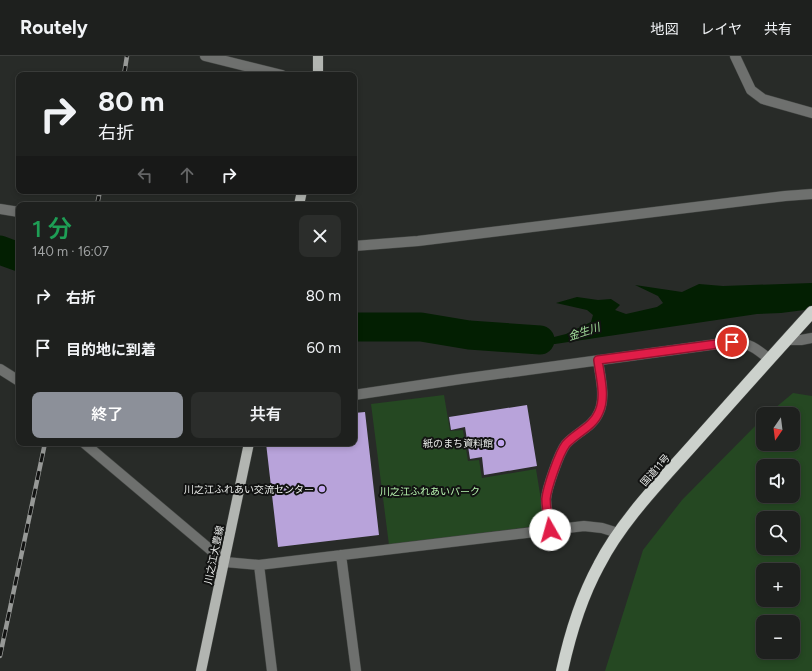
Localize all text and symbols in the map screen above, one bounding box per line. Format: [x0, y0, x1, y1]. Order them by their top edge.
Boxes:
text: Routely [20, 16, 88, 39]
text: 地図 [650, 21, 678, 38]
text: レイヤ [700, 21, 742, 38]
text: 共有 [764, 21, 792, 38]
text: 80 m [98, 84, 164, 118]
icon: right [32, 88, 84, 140]
text: 右折 [98, 122, 134, 144]
icon: left [134, 164, 156, 186]
icon: ahead [176, 164, 198, 186]
icon: right [218, 164, 240, 186]
text: 1 分 [32, 214, 72, 243]
button: close [299, 215, 341, 257]
text: 140 m · 16:07 [32, 244, 109, 259]
icon: right [32, 285, 54, 307]
text: 80 m [306, 287, 341, 305]
text: 右折 [66, 289, 96, 307]
water label: 金生川 [566, 320, 603, 343]
pin [715, 325, 749, 359]
icon: arrive [721, 331, 743, 353]
icon: arrive [32, 337, 54, 359]
text: 60 m [306, 339, 341, 357]
text: 目的地に到着 [66, 341, 156, 359]
button: 終了 [32, 392, 183, 438]
button: 共有 [191, 392, 341, 438]
north arrow [756, 407, 800, 451]
map controls [756, 407, 800, 659]
place label: 紙のまち資料館 [423, 437, 493, 450]
marker: 紙のまち資料館 [496, 438, 506, 448]
street label: 国道11号 [638, 451, 672, 489]
button: sound [756, 459, 800, 503]
place label: 川之江ふれあい交流センター [184, 483, 314, 496]
marker: 川之江ふれあい交流センター [317, 484, 327, 494]
park label: 川之江ふれあいパーク [380, 485, 480, 498]
position arrow [529, 509, 571, 551]
button: search [756, 511, 800, 555]
street label: 川之江大豊線 [201, 524, 227, 586]
button: + [756, 563, 800, 607]
button: − [756, 615, 800, 659]

